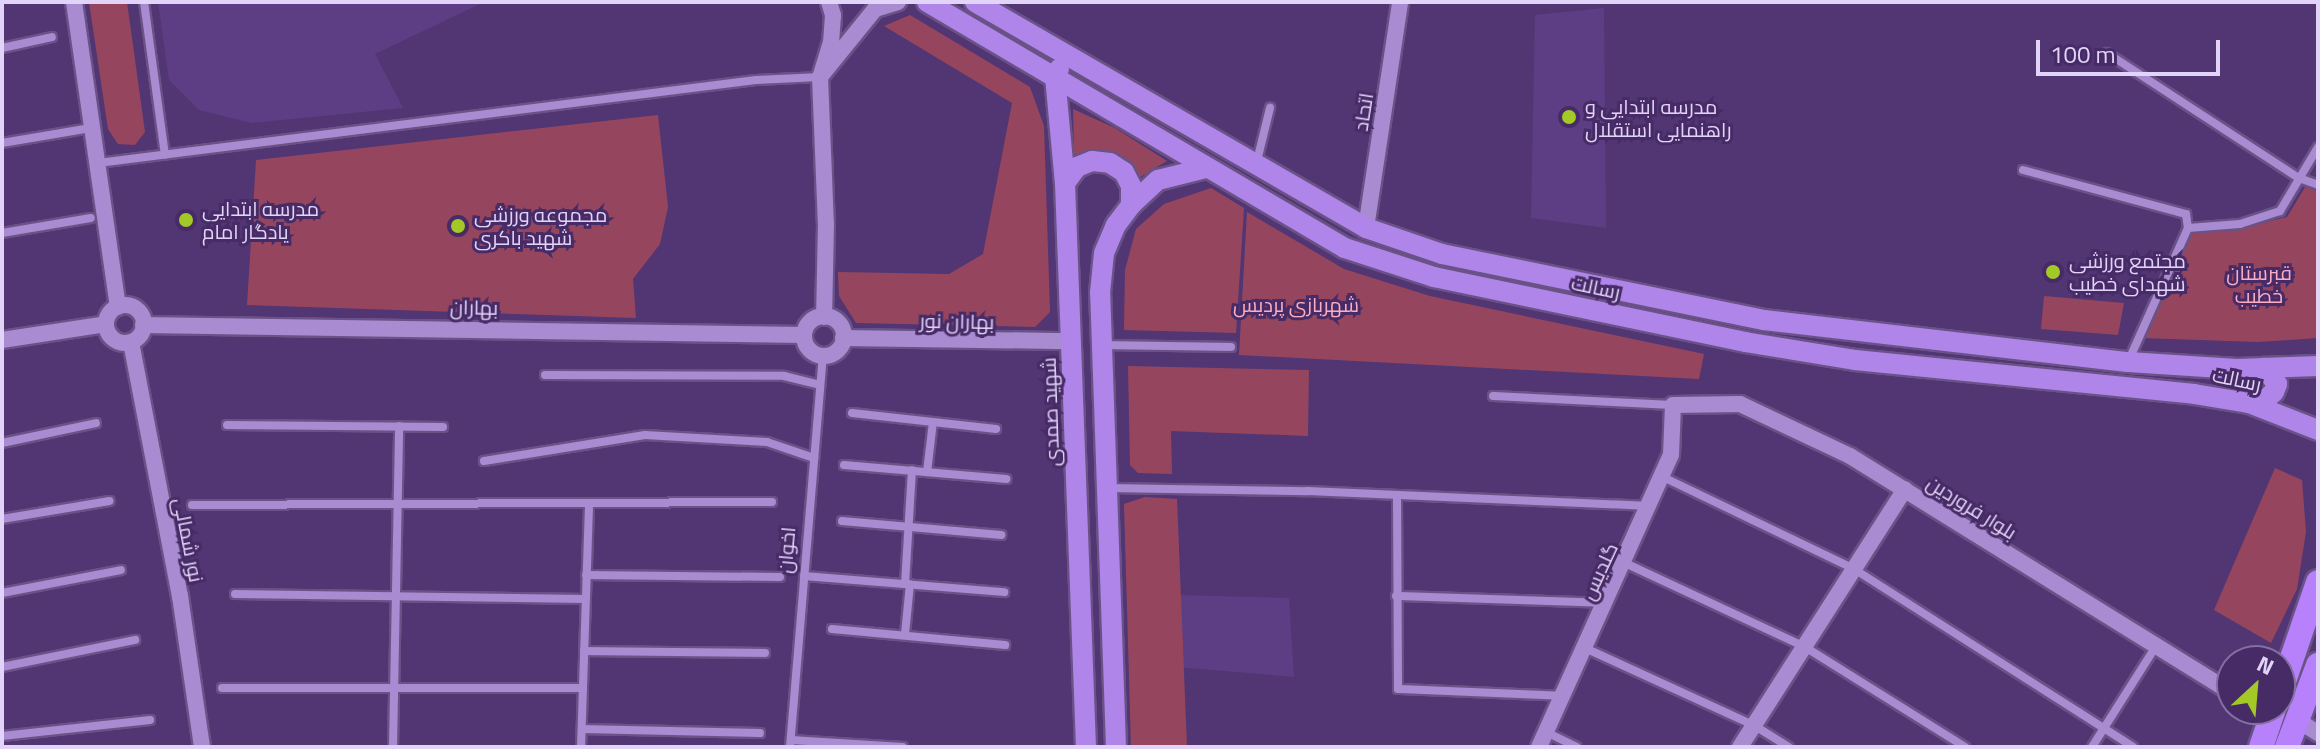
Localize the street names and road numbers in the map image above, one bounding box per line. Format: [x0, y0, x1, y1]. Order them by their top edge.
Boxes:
street label: اتحاد [1348, 91, 1378, 133]
street label: رسالت [1569, 270, 1623, 304]
street label: بهاران [450, 295, 498, 319]
street label: بهاران نور [919, 308, 995, 334]
street label: شهید صمدی [1036, 357, 1064, 467]
street label: رسالت [2210, 362, 2264, 396]
street label: بلوار فروردین [1923, 470, 2021, 544]
street label: نور شمالی [169, 496, 209, 584]
street label: اخوان [772, 526, 800, 574]
street label: گلدیس [1575, 538, 1623, 604]

